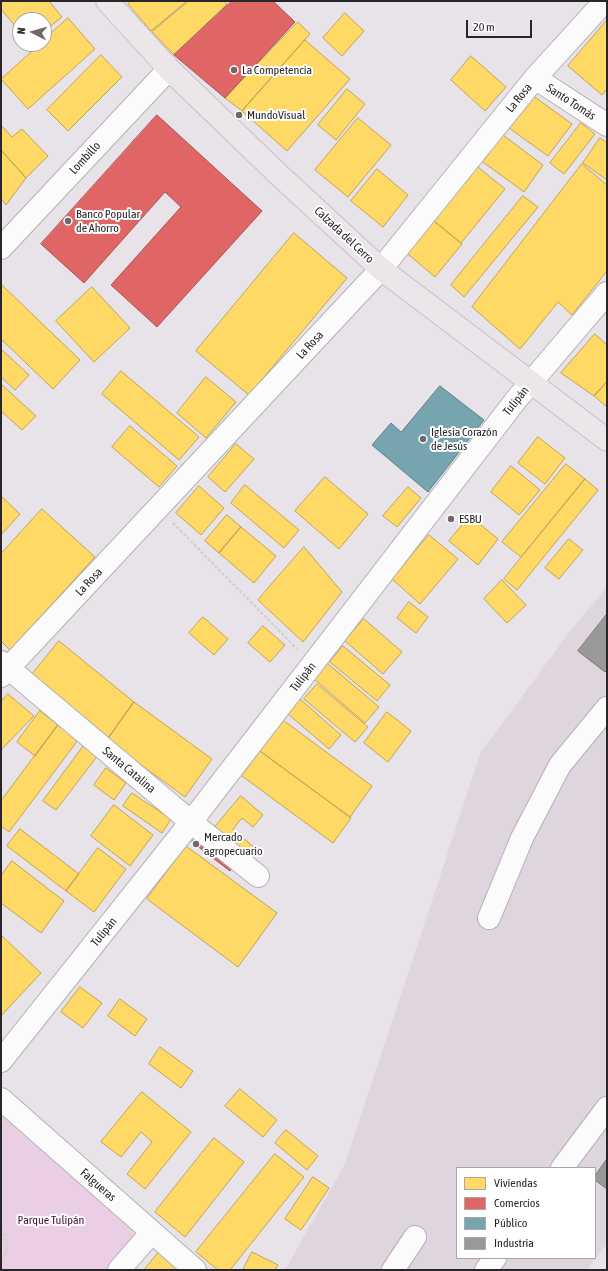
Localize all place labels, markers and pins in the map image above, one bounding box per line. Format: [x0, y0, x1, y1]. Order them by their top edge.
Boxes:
place label: La Competencia [242, 63, 312, 77]
marker: La Competencia [229, 65, 239, 75]
place label: MundoVisual [247, 108, 305, 122]
marker: MundoVisual [234, 110, 244, 120]
place label: Banco Popular de Ahorro [76, 207, 140, 235]
marker: Banco Popular de Ahorro [63, 216, 73, 226]
place label: Iglesia Corazón de Jesús [431, 425, 498, 453]
marker: Iglesia Corazón de Jesús [418, 434, 428, 444]
place label: ESBU [459, 512, 482, 526]
marker: ESBU [446, 514, 456, 524]
place label: Mercado agropecuario [204, 830, 263, 858]
marker: Mercado agropecuario [191, 839, 201, 849]

